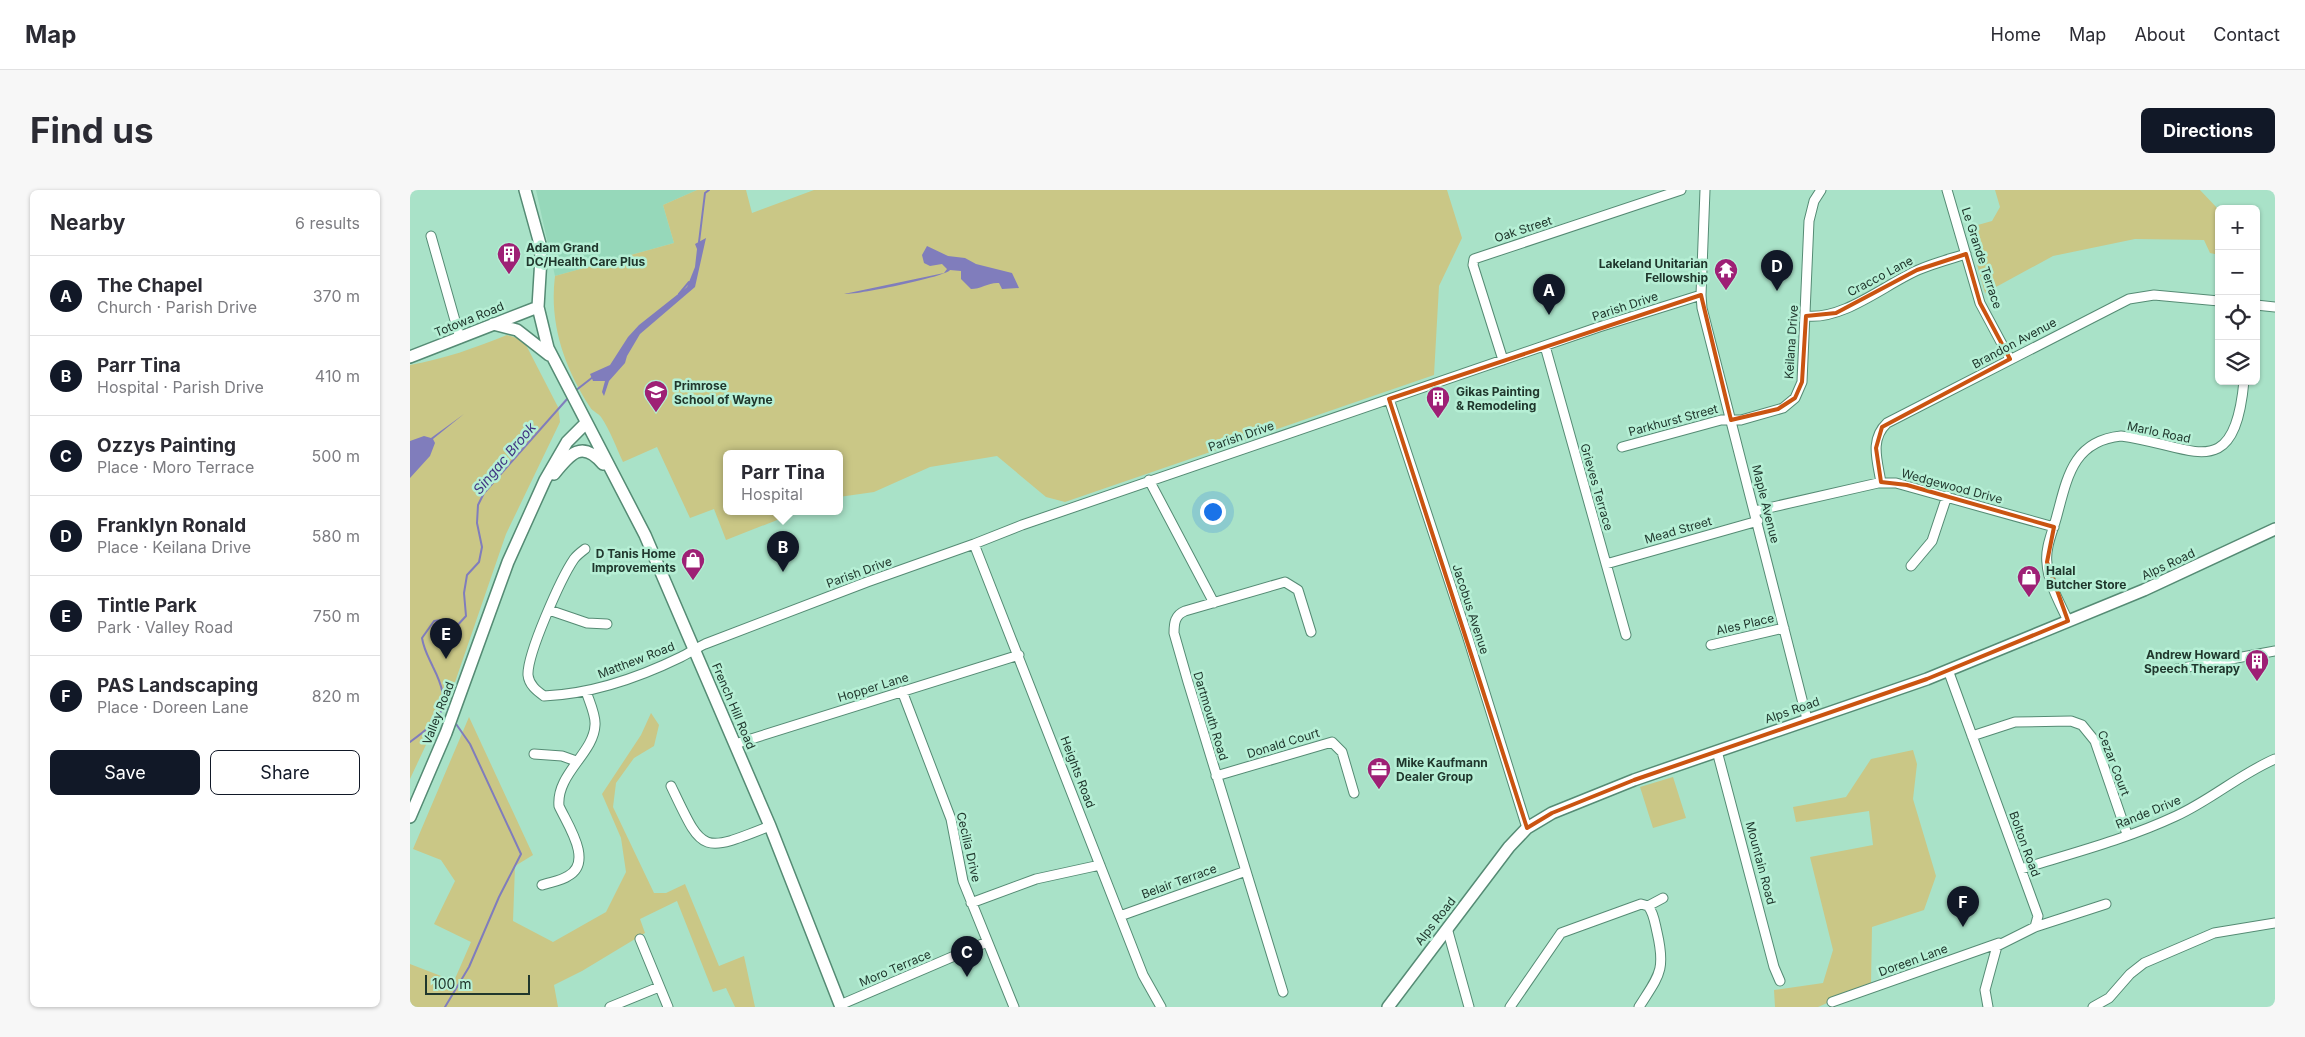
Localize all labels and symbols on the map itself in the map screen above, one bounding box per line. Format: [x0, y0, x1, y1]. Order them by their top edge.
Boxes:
street label: Le Grande Terrace [1959, 205, 2005, 311]
street label: Oak Street [1492, 213, 1554, 245]
place label: Adam Grand DC/Health Care Plus [526, 240, 645, 269]
building icon: Adam Grand DC/Health Care Plus [496, 241, 522, 275]
pin: D [1761, 250, 1793, 291]
street label: Cracco Lane [1845, 252, 1915, 300]
place label: Lakeland Unitarian Fellowship [1599, 256, 1708, 285]
temple icon: Lakeland Unitarian Fellowship [1713, 257, 1739, 291]
pin: A [1533, 274, 1565, 315]
street label: Parish Drive [1590, 288, 1660, 324]
street label: Totowa Road [432, 298, 506, 340]
street label: Keilana Drive [1781, 305, 1801, 379]
street label: Brandon Avenue [1969, 314, 2059, 372]
place label: Primrose School of Wayne [674, 378, 773, 407]
school or university icon: Primrose School of Wayne [643, 379, 669, 413]
place label: Gikas Painting & Remodeling [1456, 384, 1540, 413]
building icon: Gikas Painting & Remodeling [1425, 385, 1451, 419]
street label: Parkhurst Street [1627, 401, 1719, 439]
water label: Singac Brook [469, 418, 539, 497]
street label: Parish Drive [1206, 418, 1276, 454]
street label: Marlo Road [2126, 418, 2192, 446]
street label: Grieves Terrace [1577, 442, 1617, 532]
street label: Maple Avenue [1749, 463, 1783, 545]
street label: Wedgewood Drive [1900, 465, 2004, 507]
your location [1200, 499, 1226, 525]
street label: Mead Street [1643, 513, 1713, 547]
pin: B [767, 531, 799, 572]
street label: Alps Road [2139, 545, 2197, 583]
place label: D Tanis Home Improvements [592, 546, 676, 575]
shop icon: D Tanis Home Improvements [680, 547, 706, 581]
street label: Parish Drive [824, 553, 894, 591]
street label: Jacobus Avenue [1449, 562, 1493, 656]
place label: Halal Butcher Store [2046, 563, 2126, 592]
shop icon: Halal Butcher Store [2016, 564, 2042, 598]
street label: Ales Place [1715, 610, 1775, 638]
pin: E [430, 618, 462, 659]
street label: Matthew Road [595, 638, 677, 682]
place label: Andrew Howard Speech Therapy [2144, 647, 2241, 676]
building icon: Andrew Howard Speech Therapy [2244, 648, 2270, 682]
street label: French Hill Road [709, 661, 759, 751]
street label: Hopper Lane [836, 669, 910, 705]
street label: Dartmouth Road [1190, 670, 1232, 762]
street label: Valley Road [419, 679, 457, 747]
street label: Alps Road [1763, 694, 1821, 726]
street label: Donald Court [1245, 725, 1321, 761]
street label: Cezar Court [2095, 728, 2133, 798]
street label: Heights Road [1057, 734, 1099, 810]
place label: Mike Kaufmann Dealer Group [1396, 755, 1488, 784]
office icon: Mike Kaufmann Dealer Group [1366, 756, 1392, 790]
street label: Rande Drive [2113, 792, 2183, 832]
street label: Bolton Road [2006, 809, 2044, 879]
street label: Cecilia Drive [954, 811, 984, 883]
street label: Mountain Road [1743, 820, 1779, 906]
street label: Belair Terrace [1139, 860, 1219, 902]
pin: F [1947, 886, 1979, 927]
street label: Alps Road [1411, 894, 1459, 948]
pin: C [951, 936, 983, 977]
street label: Doreen Lane [1876, 941, 1950, 979]
street label: Moro Terrace [857, 946, 933, 990]
scale bar [425, 972, 530, 995]

